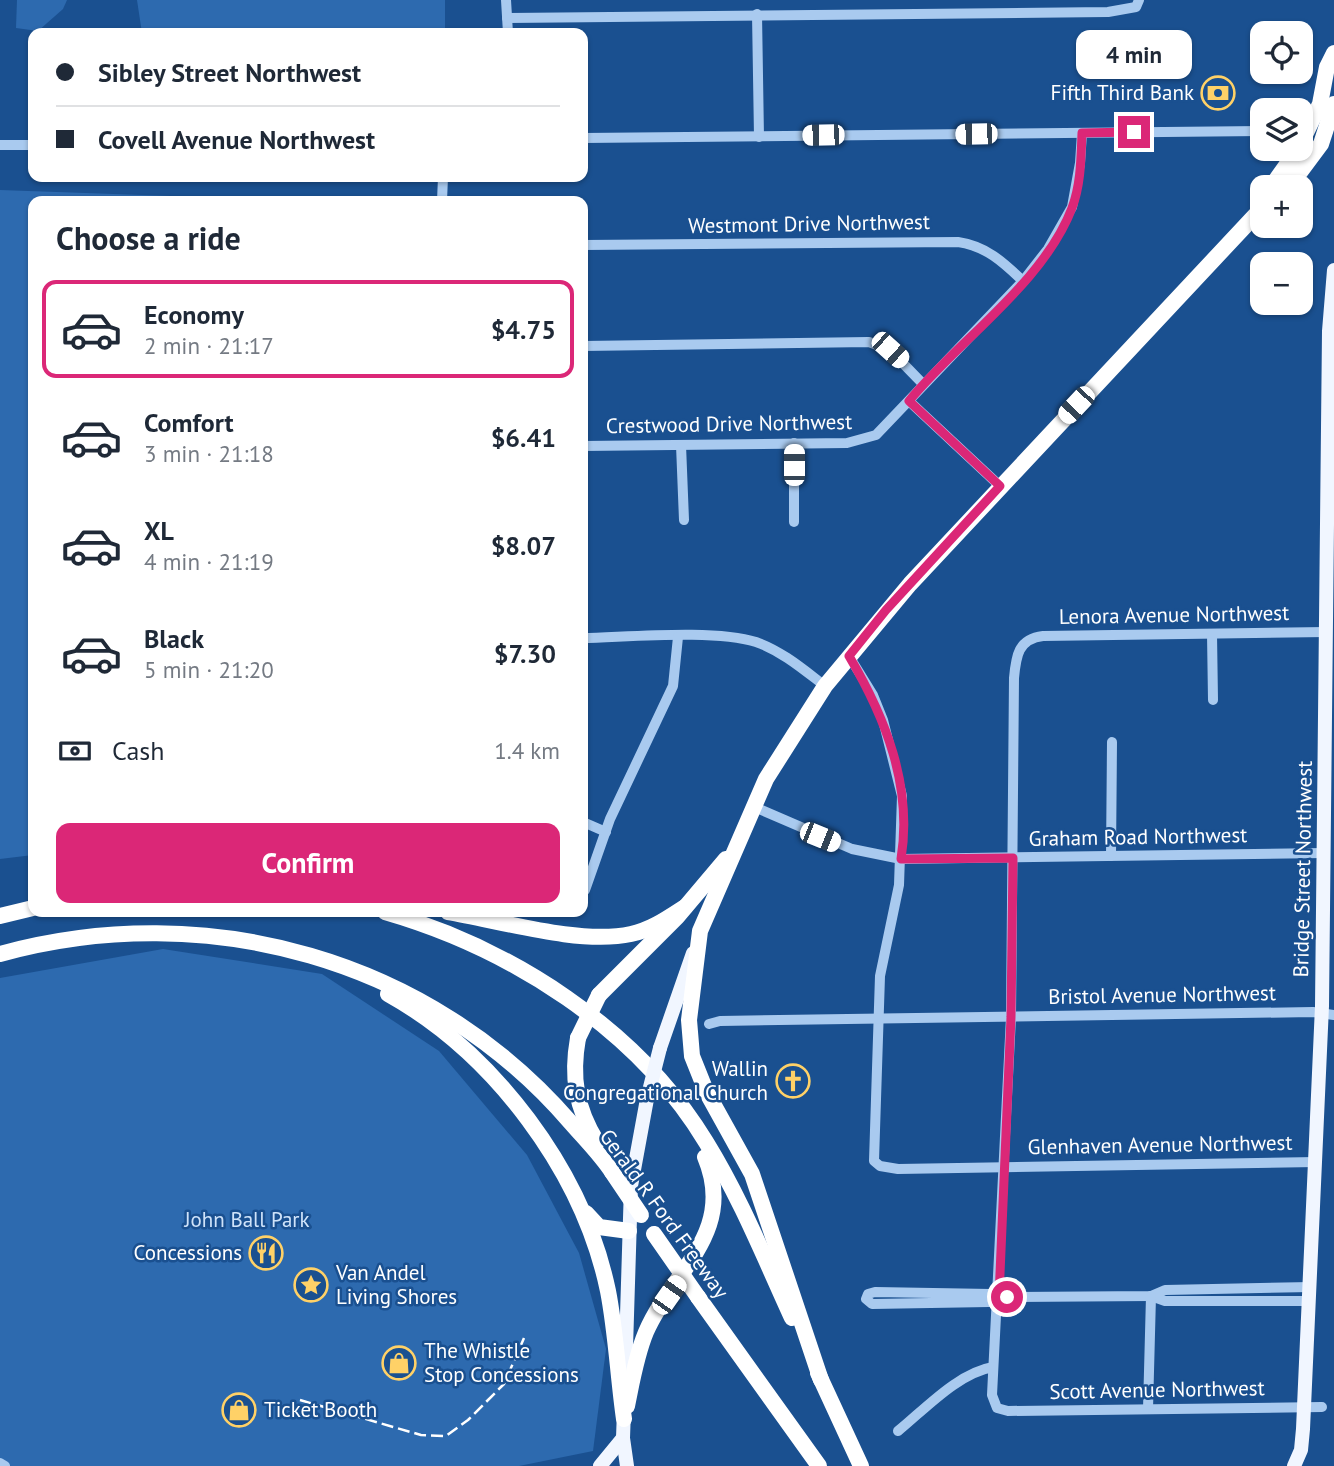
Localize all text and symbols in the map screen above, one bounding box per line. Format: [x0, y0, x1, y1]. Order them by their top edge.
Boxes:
map controls [1250, 21, 1313, 315]
button: locate [1250, 21, 1313, 84]
callout: 4 min [1076, 31, 1192, 80]
text: 4 min [1106, 40, 1162, 69]
text: Sibley Street Northwest [98, 56, 361, 89]
bank icon: Fifth Third Bank [1199, 74, 1237, 112]
place label: Fifth Third Bank [1051, 79, 1194, 106]
button: layers [1250, 98, 1313, 161]
route end [1118, 116, 1150, 148]
text: Covell Avenue Northwest [98, 123, 375, 156]
car [955, 123, 998, 145]
car [802, 124, 845, 146]
button: + [1250, 175, 1313, 238]
street label: Westmont Drive Northwest [688, 208, 930, 239]
text: Choose a ride [56, 217, 241, 259]
button: − [1250, 252, 1313, 315]
icon: car [60, 298, 123, 361]
text: Economy [144, 298, 244, 331]
text: $4.75 [491, 313, 556, 346]
car [868, 328, 913, 372]
text: 2 min · 21:17 [144, 331, 274, 360]
car [1054, 382, 1099, 428]
icon: car [60, 406, 123, 469]
text: Comfort [144, 406, 234, 439]
street label: Crestwood Drive Northwest [606, 408, 852, 439]
text: $6.41 [491, 421, 556, 454]
text: 3 min · 21:18 [144, 439, 274, 468]
car [784, 444, 805, 486]
icon: car [60, 514, 123, 577]
text: XL [144, 514, 174, 547]
text: $8.07 [491, 529, 556, 562]
text: 4 min · 21:19 [144, 547, 274, 576]
street label: Lenora Avenue Northwest [1059, 599, 1289, 630]
icon: car [60, 622, 123, 685]
text: Black [144, 622, 204, 655]
text: $7.30 [494, 637, 556, 670]
text: 5 min · 21:20 [144, 655, 274, 684]
icon: cash [56, 732, 94, 770]
text: Cash [112, 734, 164, 767]
text: 1.4 km [494, 736, 560, 765]
street label: Bridge Street Northwest [1287, 760, 1318, 978]
car [797, 819, 844, 855]
street label: Graham Road Northwest [1028, 821, 1248, 852]
button: Confirm [56, 823, 560, 903]
street label: Bristol Avenue Northwest [1048, 979, 1276, 1010]
place label: Wallin Congregational Church [563, 1055, 768, 1106]
church icon: Wallin Congregational Church [774, 1062, 812, 1100]
street label: Gerald R Ford Freeway [594, 1124, 735, 1304]
street label: Glenhaven Avenue Northwest [1027, 1129, 1293, 1160]
park label: John Ball Park [183, 1206, 310, 1233]
restaurant icon: Concessions [247, 1234, 285, 1272]
place label: Concessions [133, 1239, 242, 1266]
place label: Van Andel Living Shores [335, 1259, 457, 1310]
place icon: Van Andel Living Shores [292, 1266, 330, 1304]
car [649, 1272, 690, 1318]
route start [991, 1281, 1023, 1313]
place label: The Whistle Stop Concessions [424, 1337, 579, 1388]
shop icon: The Whistle Stop Concessions [380, 1344, 418, 1382]
street label: Scott Avenue Northwest [1049, 1374, 1265, 1405]
shop icon: Ticket Booth [220, 1391, 258, 1429]
place label: Ticket Booth [264, 1396, 377, 1423]

